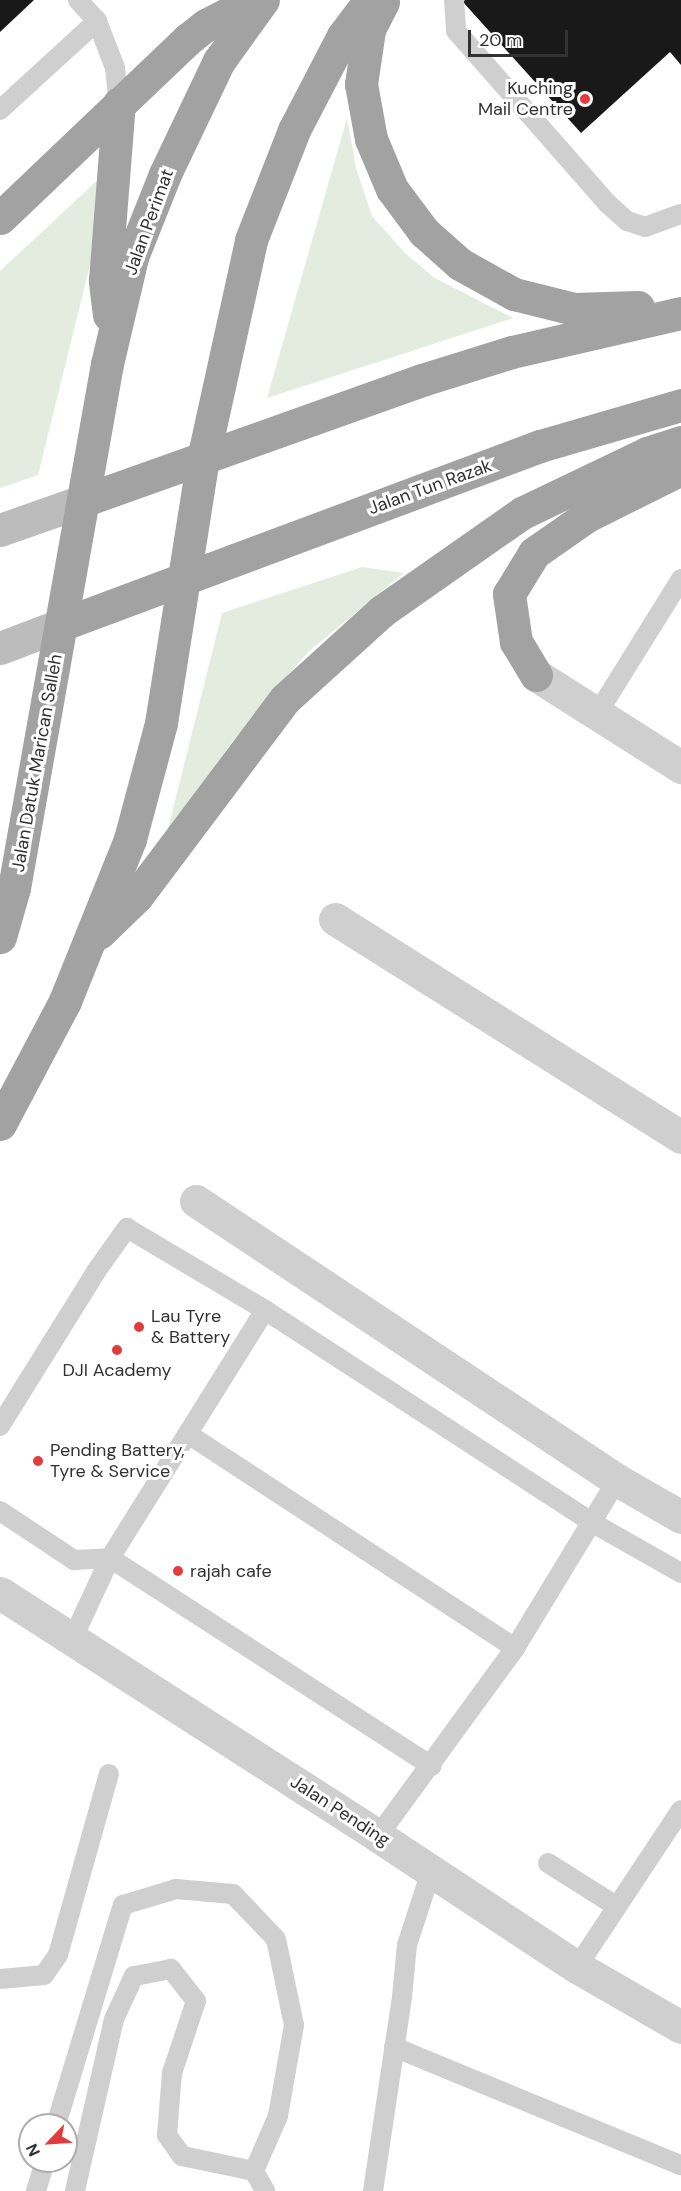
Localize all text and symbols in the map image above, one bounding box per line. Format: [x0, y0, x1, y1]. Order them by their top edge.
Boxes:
scale bar [471, 18, 572, 56]
text: 20 m [479, 28, 522, 52]
place label: Kuching Mail Centre [478, 78, 573, 121]
marker: Kuching Mail Centre [578, 92, 592, 106]
street label: Jalan Perimat [120, 166, 178, 278]
street label: Jalan Tun Razak [365, 455, 495, 519]
street label: Jalan Datuk Marican Salleh [7, 652, 67, 874]
place label: Lau Tyre & Battery [151, 1306, 230, 1348]
marker: Lau Tyre & Battery [132, 1320, 146, 1334]
marker: DJI Academy [110, 1343, 124, 1357]
place label: DJI Academy [62, 1359, 172, 1381]
place label: Pending Battery, Tyre & Service [50, 1440, 185, 1482]
marker: Pending Battery, Tyre & Service [31, 1454, 45, 1468]
place label: rajah cafe [190, 1560, 272, 1582]
marker: rajah cafe [171, 1564, 185, 1578]
street label: Jalan Pending [286, 1771, 394, 1851]
north arrow [18, 2113, 78, 2173]
text: N [21, 2140, 45, 2160]

